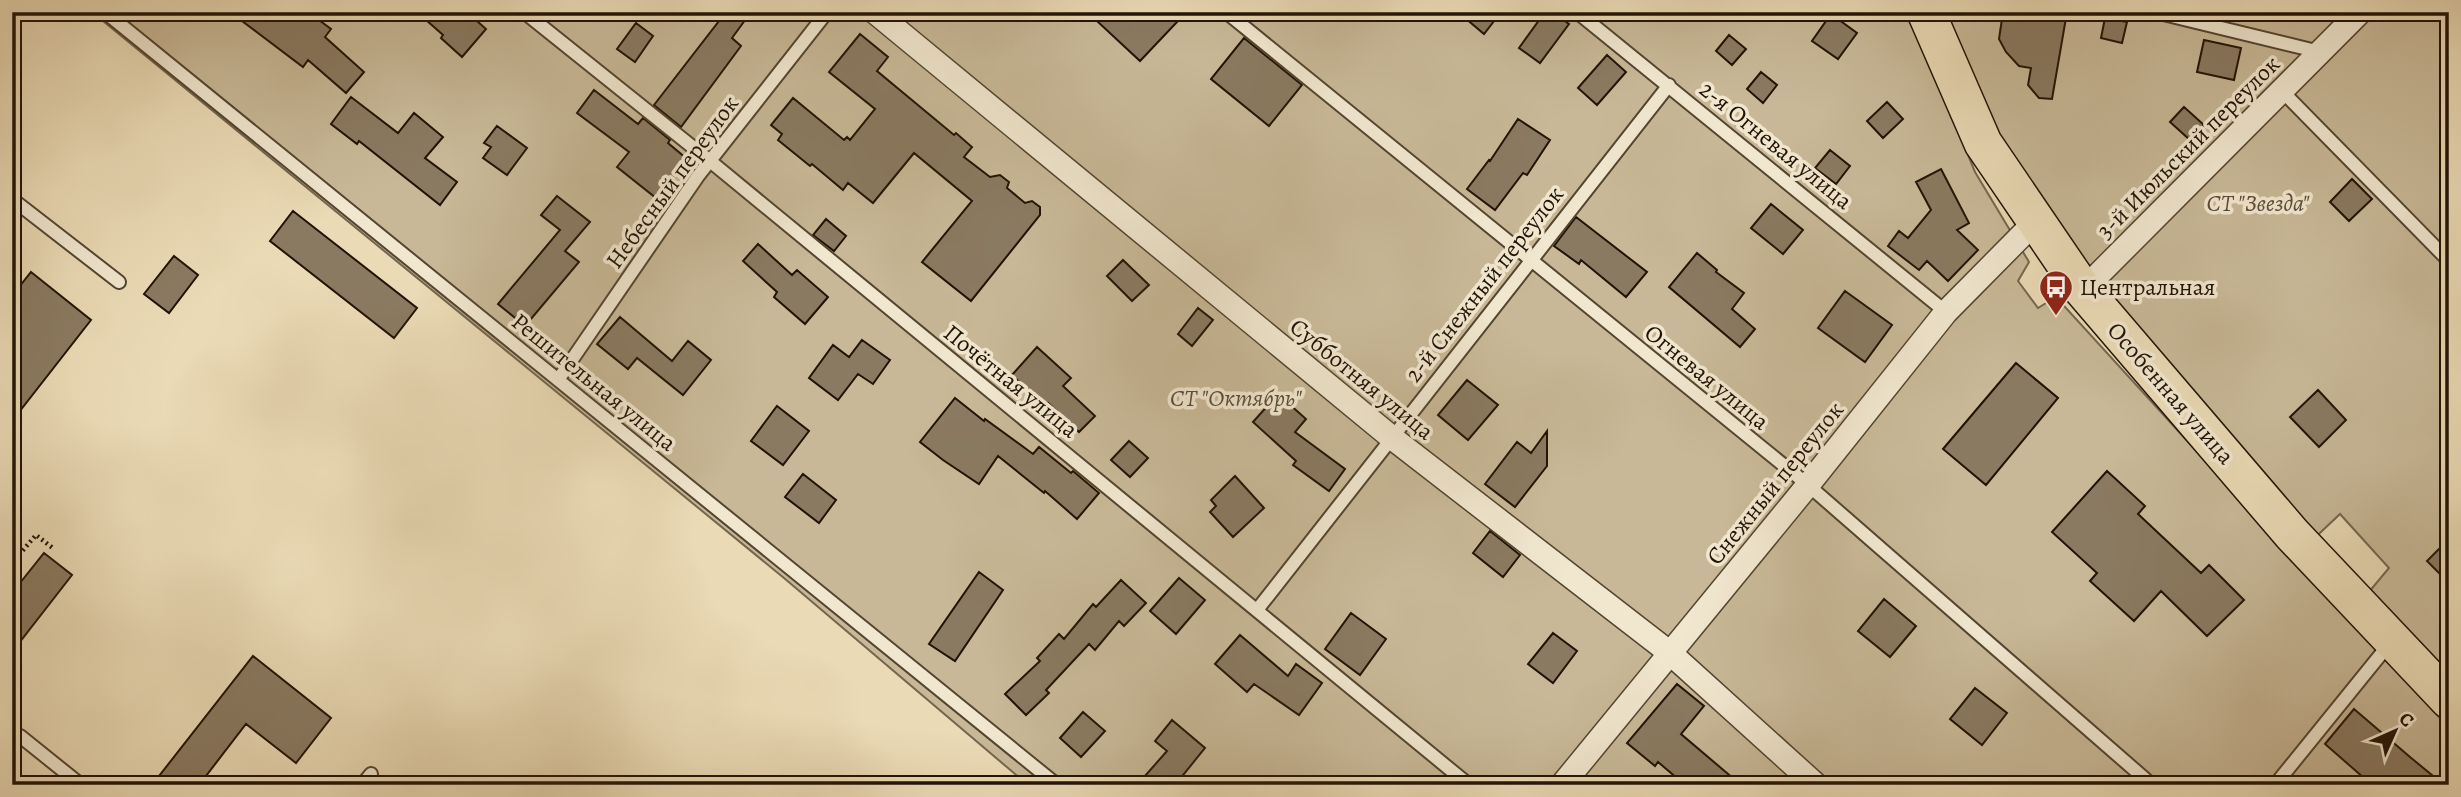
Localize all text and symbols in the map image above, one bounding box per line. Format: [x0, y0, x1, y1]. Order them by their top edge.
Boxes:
street label: 3-й Июльский переулок [2089, 48, 2287, 246]
street label: 2-я Огневая улица [1693, 73, 1859, 217]
street label: Небесный переулок [598, 89, 746, 275]
street label: 2-й Снежный переулок [1397, 179, 1571, 389]
park label: СТ "Звезда" [2207, 187, 2310, 219]
bus stop icon: Центральная [2037, 268, 2075, 317]
place label: Центральная [2080, 271, 2215, 303]
street label: Решительная улица [505, 306, 683, 458]
street label: Субботняя улица [1283, 311, 1441, 447]
street label: Особенная улица [2100, 315, 2242, 471]
street label: Почётная улица [937, 317, 1085, 445]
street label: Огневая улица [1638, 317, 1776, 437]
park label: СТ "Октябрь" [1170, 382, 1303, 414]
street label: Снежный переулок [1699, 395, 1851, 571]
north arrow [2360, 696, 2430, 766]
text: С [2393, 706, 2420, 733]

